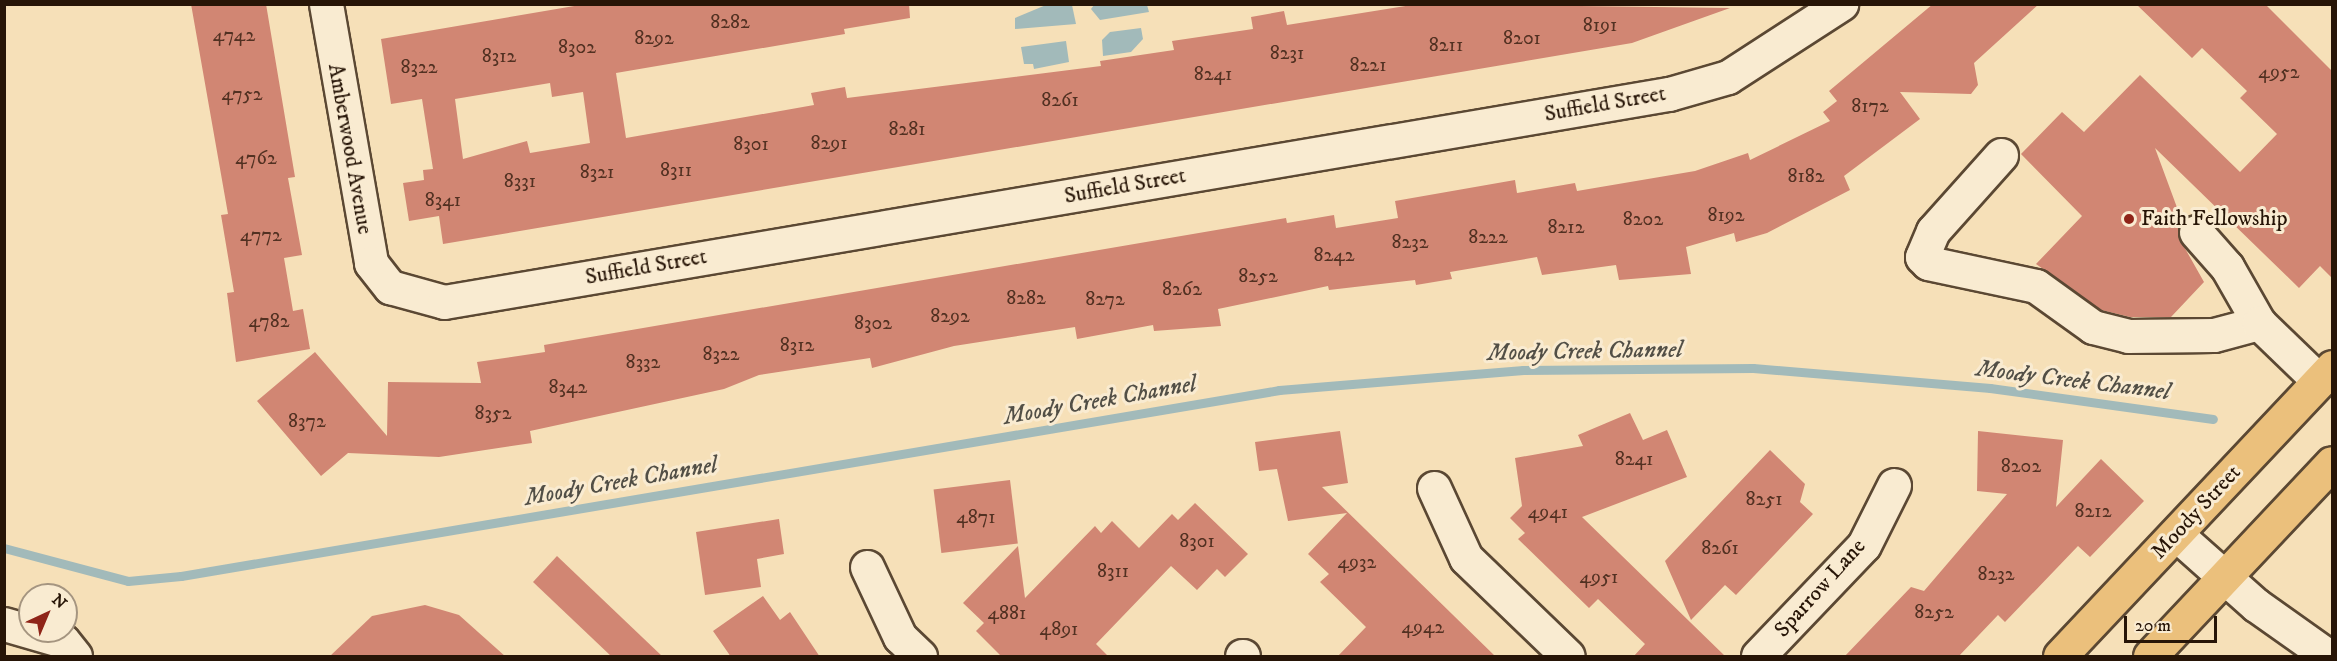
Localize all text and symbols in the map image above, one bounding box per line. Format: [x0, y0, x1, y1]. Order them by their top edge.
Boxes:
house number: 8282 [710, 10, 750, 34]
house number: 8191 [1583, 13, 1617, 37]
house number: 4742 [213, 23, 255, 47]
house number: 8292 [634, 26, 674, 50]
house number: 8201 [1503, 26, 1541, 50]
house number: 8211 [1429, 33, 1463, 57]
house number: 8302 [558, 35, 596, 59]
house number: 8231 [1270, 41, 1304, 65]
house number: 8312 [482, 44, 516, 68]
house number: 8221 [1349, 53, 1387, 77]
house number: 8322 [400, 55, 438, 79]
house number: 4952 [2258, 60, 2300, 84]
street label: Amberwood Avenue [322, 62, 378, 236]
house number: 8241 [1194, 62, 1232, 86]
street label: Suffield Street [1542, 80, 1668, 128]
house number: 4752 [221, 82, 263, 106]
house number: 8261 [1041, 88, 1079, 112]
house number: 8172 [1851, 94, 1889, 118]
house number: 8281 [888, 117, 926, 141]
house number: 8291 [810, 131, 848, 155]
house number: 8301 [733, 132, 769, 156]
house number: 4762 [235, 146, 277, 170]
house number: 8311 [660, 158, 692, 182]
house number: 8321 [580, 160, 614, 184]
street label: Suffield Street [1062, 162, 1188, 210]
house number: 8182 [1787, 164, 1825, 188]
house number: 8331 [504, 169, 536, 193]
house number: 8341 [425, 188, 461, 212]
house number: 8192 [1707, 203, 1745, 227]
place label: Faith Fellowship [2141, 206, 2288, 232]
house number: 8202 [1623, 207, 1663, 231]
marker: Faith Fellowship [2122, 212, 2136, 226]
house number: 8212 [1547, 215, 1585, 239]
house number: 4772 [240, 223, 282, 247]
house number: 8222 [1468, 225, 1508, 249]
house number: 8232 [1391, 230, 1429, 254]
street label: Suffield Street [583, 243, 709, 291]
house number: 8242 [1313, 243, 1355, 267]
house number: 8252 [1238, 264, 1278, 288]
house number: 8262 [1162, 277, 1202, 301]
house number: 8282 [1006, 286, 1046, 310]
house number: 8272 [1085, 287, 1125, 311]
house number: 8292 [930, 304, 970, 328]
house number: 4782 [248, 309, 290, 333]
house number: 8302 [854, 311, 892, 335]
house number: 8312 [780, 333, 814, 357]
water label: Moody Creek Channel [1487, 336, 1683, 368]
house number: 8322 [702, 342, 740, 366]
house number: 8332 [626, 350, 660, 374]
water label: Moody Creek Channel [1974, 355, 2172, 407]
water label: Moody Creek Channel [1001, 370, 1199, 432]
house number: 8342 [549, 375, 587, 399]
house number: 8352 [474, 401, 512, 425]
house number: 8372 [288, 409, 326, 433]
house number: 8241 [1615, 447, 1653, 471]
water label: Moody Creek Channel [522, 451, 720, 513]
house number: 8202 [2001, 454, 2041, 478]
street label: Moody Street [2146, 459, 2246, 565]
house number: 8251 [1745, 487, 1783, 511]
house number: 8212 [2074, 499, 2112, 523]
house number: 4941 [1528, 500, 1568, 524]
house number: 4871 [956, 505, 996, 529]
house number: 8301 [1179, 529, 1215, 553]
street label: Sparrow Lane [1769, 533, 1871, 643]
house number: 8261 [1701, 536, 1739, 560]
house number: 4932 [1338, 550, 1376, 574]
house number: 8311 [1097, 559, 1129, 583]
house number: 8232 [1977, 562, 2015, 586]
house number: 4951 [1580, 565, 1618, 589]
north arrow [18, 583, 78, 643]
text: N [47, 590, 71, 613]
house number: 8252 [1914, 600, 1954, 624]
house number: 4881 [988, 601, 1026, 625]
scale bar [2127, 604, 2220, 642]
house number: 4942 [1402, 615, 1444, 639]
text: 20 m [2135, 615, 2171, 637]
house number: 4891 [1040, 617, 1078, 641]

